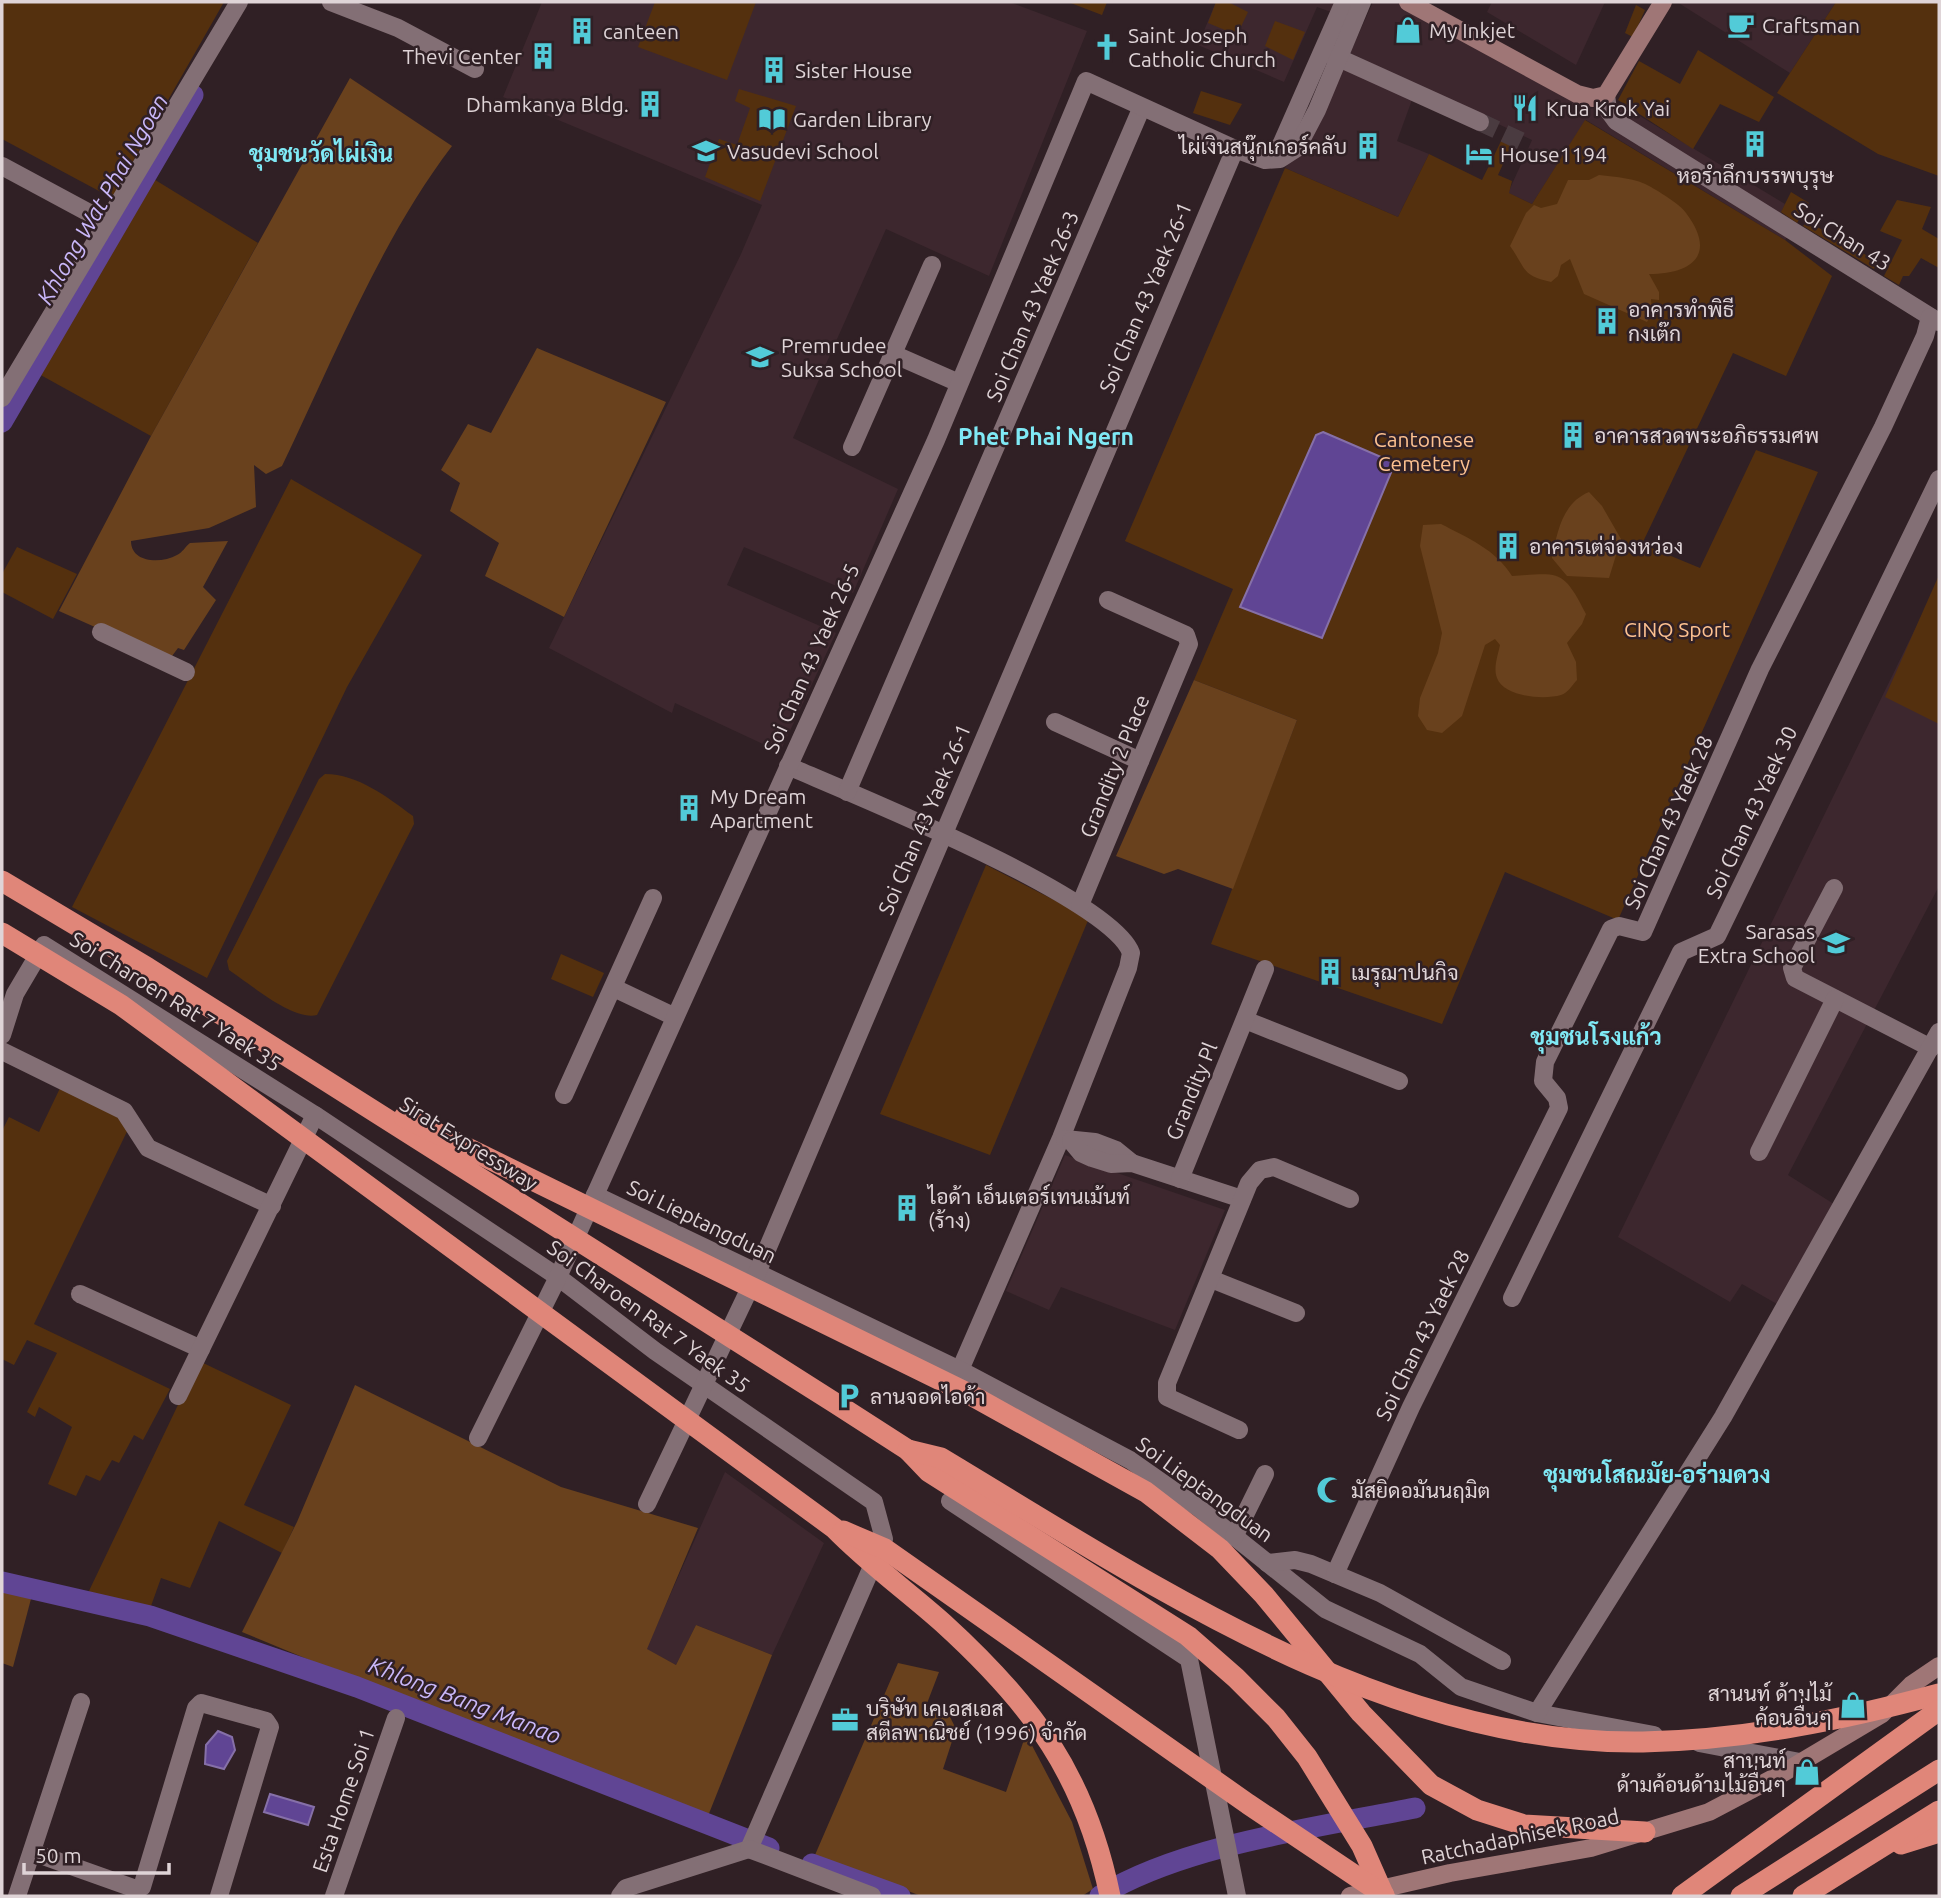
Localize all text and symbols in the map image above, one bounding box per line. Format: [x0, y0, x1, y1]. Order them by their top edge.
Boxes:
cafe icon: Craftsman [1726, 10, 1756, 40]
place label: Craftsman [1762, 13, 1860, 37]
shop icon: My Inkjet [1393, 15, 1423, 45]
building icon: canteen [567, 16, 597, 46]
place label: My Inkjet [1429, 18, 1515, 42]
place label: canteen [603, 19, 679, 43]
place label: Saint Joseph Catholic Church [1128, 23, 1276, 71]
church icon: Saint Joseph Catholic Church [1092, 32, 1122, 62]
building icon: Thevi Center [528, 41, 558, 71]
place label: Thevi Center [402, 44, 522, 68]
building icon: Sister House [759, 55, 789, 85]
place label: Sister House [795, 58, 912, 82]
building icon: Dhamkanya Bldg. [635, 89, 665, 119]
water label: Khlong Wat Phai Ngoen [32, 90, 172, 308]
place label: Dhamkanya Bldg. [466, 92, 629, 116]
restaurant icon: Krua Krok Yai [1510, 93, 1540, 123]
place label: Krua Krok Yai [1546, 96, 1670, 120]
library icon: Garden Library [757, 104, 787, 134]
place label: Garden Library [793, 107, 932, 131]
building icon: หอรำลึกบรรพบุรุษ [1740, 129, 1770, 159]
building icon: ไผ่เงินสนุ๊กเกอร์คลับ [1353, 131, 1383, 161]
place label: ไผ่เงินสนุ๊กเกอร์คลับ [1177, 133, 1347, 161]
school or university icon: Vasudevi School [691, 136, 721, 166]
district label: ชุมชนวัดไผ่เงิน [249, 138, 393, 171]
place label: Vasudevi School [727, 139, 879, 163]
hotel icon: House1194 [1464, 139, 1494, 169]
place label: House1194 [1500, 142, 1607, 166]
place label: หอรำลึกบรรพบุรุษ [1676, 163, 1834, 190]
street label: Soi Chan 43 [1790, 197, 1896, 275]
street label: Soi Chan 43 Yaek 26-1 [1094, 198, 1196, 396]
street label: Soi Chan 43 Yaek 26-3 [981, 207, 1083, 405]
place label: อาคารทำพิธี กงเต๊ก [1628, 297, 1734, 345]
building icon: อาคารทำพิธี กงเต๊ก [1592, 306, 1622, 336]
place label: Premrudee Suksa School [781, 333, 902, 381]
school or university icon: Premrudee Suksa School [745, 342, 775, 372]
building icon: อาคารสวดพระอภิธรรมศพ [1558, 420, 1588, 450]
place label: อาคารสวดพระอภิธรรมศพ [1594, 423, 1819, 447]
district label: Phet Phai Ngern [958, 424, 1134, 449]
park label: Cantonese Cemetery [1374, 427, 1474, 475]
building icon: อาคารเต่จ่องหว่อง [1493, 531, 1523, 561]
place label: อาคารเต่จ่องหว่อง [1529, 534, 1683, 558]
street label: Soi Chan 43 Yaek 26-5 [758, 559, 864, 757]
park label: CINQ Sport [1624, 617, 1730, 641]
street label: Grandity 2 Place [1074, 691, 1154, 841]
street label: Soi Chan 43 Yaek 26-1 [873, 720, 975, 918]
street label: Soi Chan 43 Yaek 30 [1701, 722, 1801, 902]
street label: Soi Chan 43 Yaek 28 [1619, 732, 1717, 912]
place label: My Dream Apartment [710, 784, 813, 832]
building icon: My Dream Apartment [674, 793, 704, 823]
place label: Sarasas Extra School [1698, 919, 1815, 967]
street label: Soi Charoen Rat 7 Yaek 35 [66, 926, 286, 1076]
school or university icon: Sarasas Extra School [1821, 928, 1851, 958]
building icon: เมรุฌาปนกิจ [1315, 957, 1345, 987]
place label: เมรุฌาปนกิจ [1351, 960, 1459, 987]
district label: ชุมชนโรงแก้ว [1530, 1021, 1662, 1054]
street label: Grandity Pl [1161, 1039, 1221, 1143]
street label: Sirat Expressway [396, 1091, 542, 1195]
street label: Soi Lieptangduan [623, 1174, 781, 1268]
place label: ไอด้า เอ็นเตอร์เทนเม้นท์ (ร้าง) [926, 1182, 1130, 1232]
building icon: ไอด้า เอ็นเตอร์เทนเม้นท์ (ร้าง) [892, 1193, 922, 1223]
street label: Soi Charoen Rat 7 Yaek 35 [543, 1235, 755, 1397]
street label: Soi Chan 43 Yaek 28 [1370, 1246, 1474, 1424]
parking icon: ลานจอดไอด้า [834, 1381, 864, 1411]
place label: ลานจอดไอด้า [870, 1384, 985, 1408]
street label: Soi Lieptangduan [1132, 1431, 1278, 1547]
district label: ชุมชนโสณมัย-อร่ามดวง [1543, 1459, 1771, 1492]
mosque icon: มัสยิดอมันนฤมิต [1315, 1475, 1345, 1505]
place label: มัสยิดอมันนฤมิต [1351, 1478, 1490, 1503]
water label: Khlong Bang Manao [366, 1652, 564, 1748]
place label: สานนท์ ด้ามไม้ ค้อนอื่นๆ [1708, 1680, 1833, 1730]
shop icon: สานนท์ ด้ามไม้ ค้อนอื่นๆ [1838, 1690, 1868, 1720]
place label: บริษัท เคเอสเอส สตีลพาณิชย์ (1996) จำกัด [866, 1696, 1087, 1744]
office icon: บริษัท เคเอสเอส สตีลพาณิชย์ (1996) จำกัด [830, 1705, 860, 1735]
street label: Esta Home Soi 1 [307, 1725, 379, 1875]
place label: สานนท์ ด้ามค้อนด้ามไม้อื่นๆ [1617, 1747, 1786, 1797]
shop icon: สานนท์ ด้ามค้อนด้ามไม้อื่นๆ [1792, 1757, 1822, 1787]
street label: Ratchadaphisek Road [1419, 1803, 1621, 1869]
scale bar [24, 1832, 170, 1876]
text: 50 m [35, 1843, 82, 1867]

